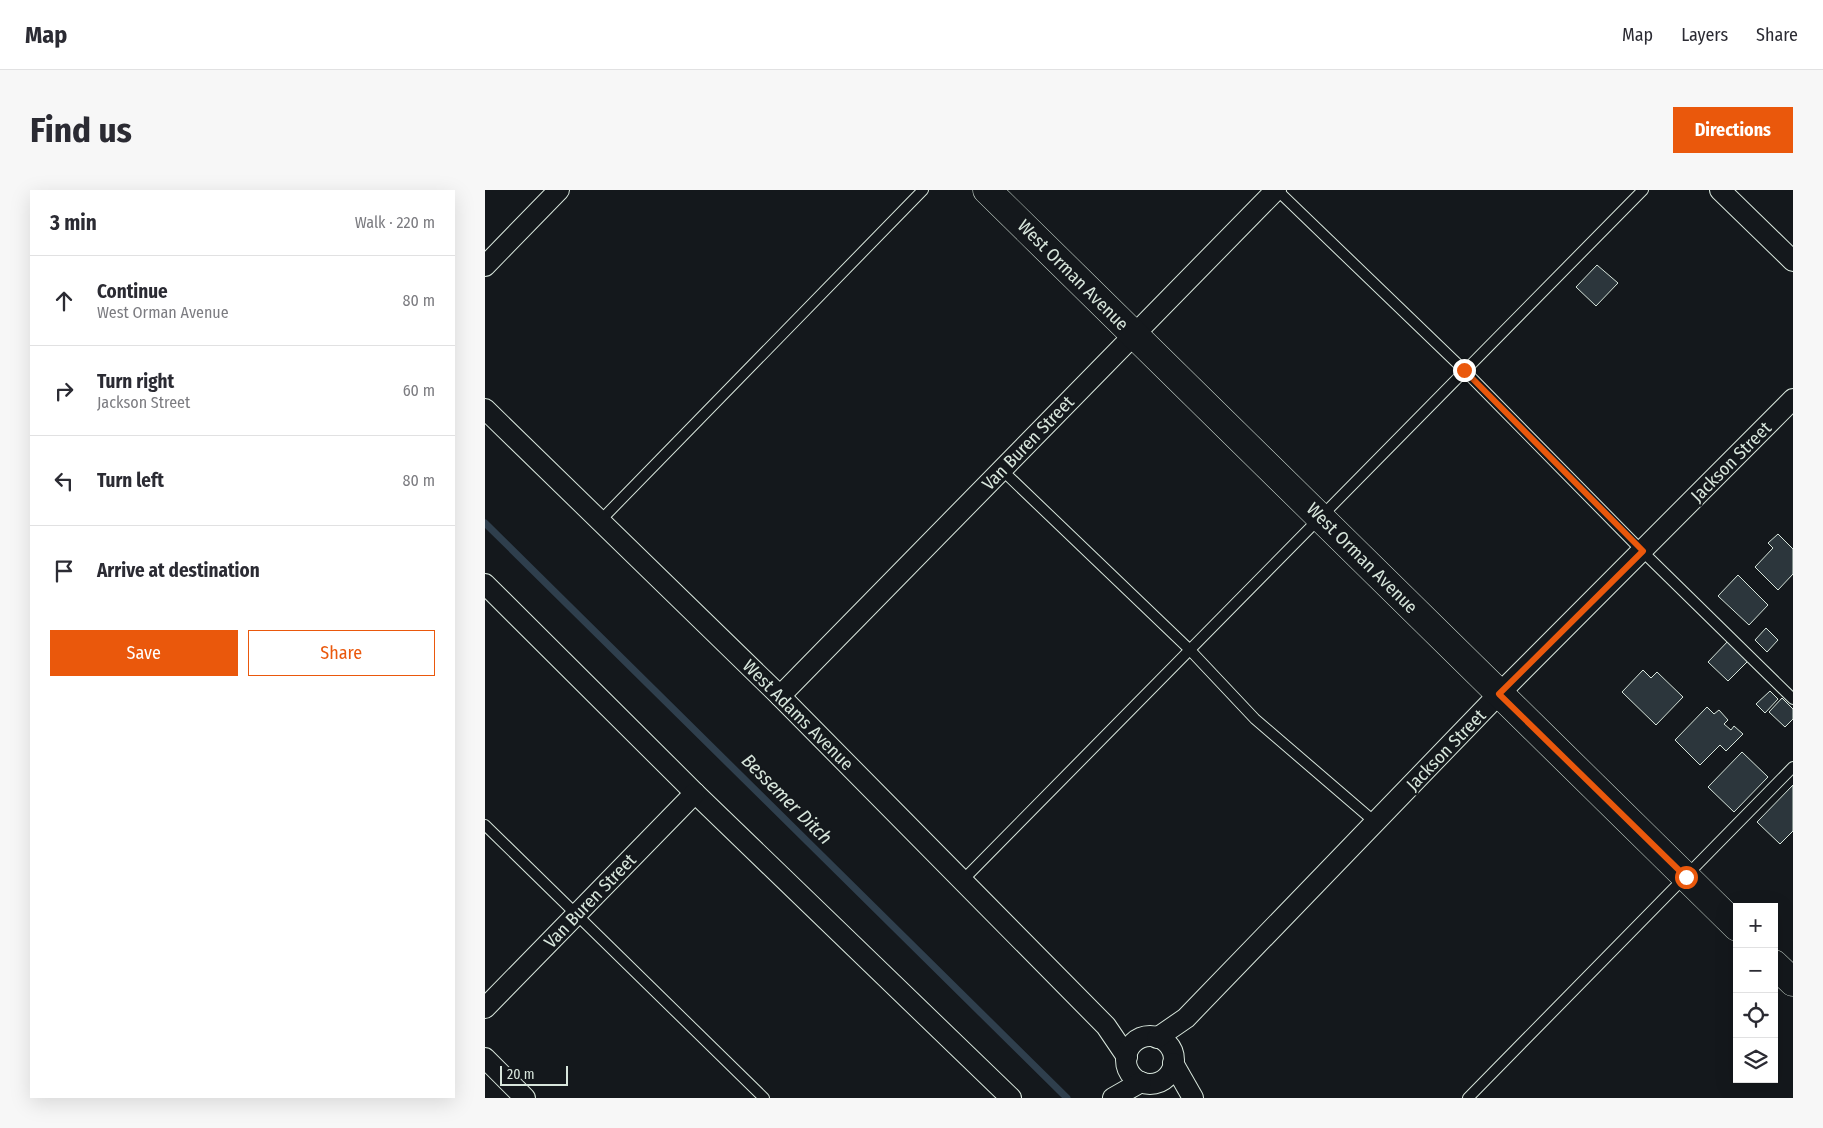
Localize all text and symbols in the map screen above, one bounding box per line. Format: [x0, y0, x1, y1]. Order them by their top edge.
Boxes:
text: Map [25, 21, 67, 49]
text: Map [1622, 24, 1653, 46]
text: Layers [1681, 24, 1728, 46]
text: Share [1756, 24, 1798, 46]
button: Directions [1673, 107, 1793, 153]
text: Find us [30, 109, 132, 151]
text: 3 min [50, 210, 97, 236]
text: Walk · 220 m [355, 213, 435, 232]
street label: West Orman Avenue [1013, 215, 1133, 335]
text: Continue [97, 280, 168, 303]
icon: ahead [50, 287, 78, 315]
text: 80 m [403, 291, 435, 310]
text: West Orman Avenue [97, 303, 229, 322]
route end [1453, 359, 1476, 382]
text: Turn right [97, 370, 174, 393]
icon: right [50, 377, 78, 405]
text: 60 m [403, 381, 435, 400]
street label: Van Buren Street [977, 391, 1079, 495]
text: Jackson Street [97, 393, 190, 412]
street label: Jackson Street [1686, 417, 1776, 507]
icon: left [50, 467, 78, 495]
text: Turn left [97, 469, 164, 492]
text: 80 m [403, 471, 435, 490]
street label: West Orman Avenue [1302, 498, 1422, 618]
icon: arrive [50, 557, 78, 585]
text: Arrive at destination [97, 559, 260, 582]
button: Save [50, 630, 238, 676]
button: Share [248, 630, 435, 676]
street label: West Adams Avenue [738, 655, 858, 775]
street label: Jackson Street [1402, 705, 1490, 795]
water label: Bessemer Ditch [737, 749, 837, 849]
street label: Van Buren Street [539, 849, 641, 953]
route start [1675, 866, 1698, 889]
map controls [1733, 903, 1778, 1083]
button: + [1733, 903, 1778, 948]
button: − [1733, 948, 1778, 993]
button: locate [1733, 993, 1778, 1038]
button: layers [1733, 1038, 1778, 1083]
scale bar [500, 1063, 567, 1086]
text: 20 m [507, 1066, 535, 1083]

